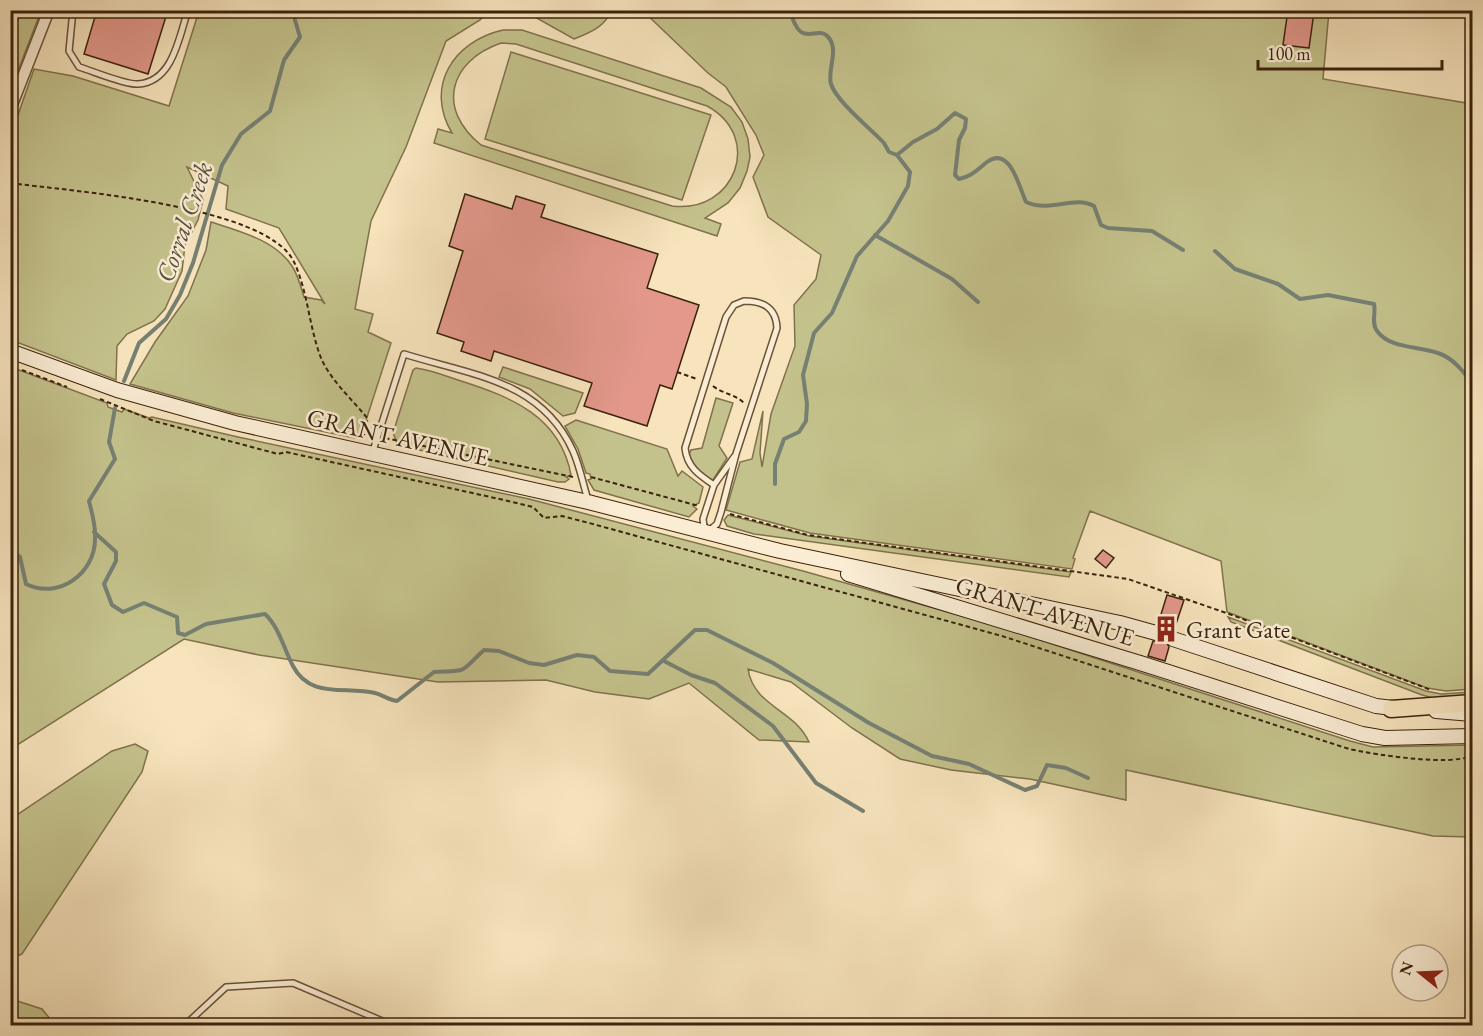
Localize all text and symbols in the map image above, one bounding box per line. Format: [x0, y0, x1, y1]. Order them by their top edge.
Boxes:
scale bar [1258, 33, 1442, 71]
text: 100 m [1267, 42, 1311, 65]
water label: Corral Creek [148, 157, 220, 287]
street label: GRANT AVENUE [304, 401, 492, 473]
street label: GRANT AVENUE [952, 569, 1138, 653]
building icon: Grant Gate [1151, 614, 1181, 644]
place label: Grant Gate [1186, 614, 1290, 645]
north arrow [1390, 943, 1450, 1003]
text: N [1394, 959, 1418, 978]

